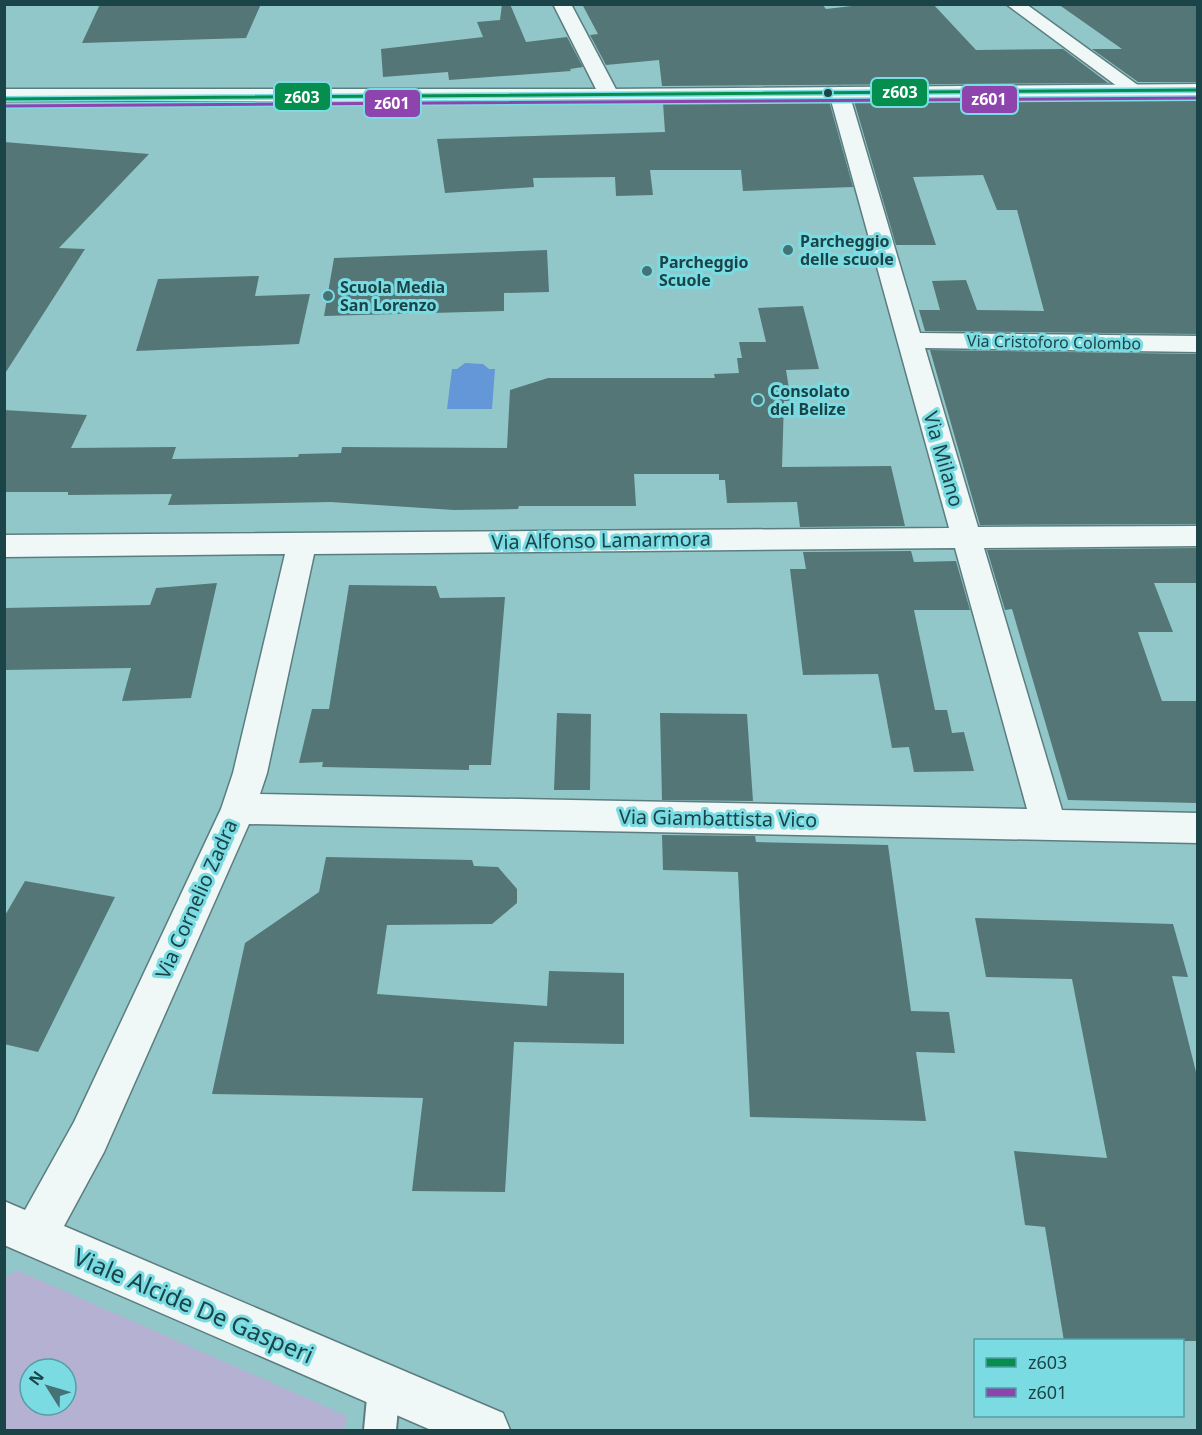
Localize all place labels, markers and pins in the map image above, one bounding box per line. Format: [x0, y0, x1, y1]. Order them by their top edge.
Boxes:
unlabelled marker [822, 87, 834, 99]
place label: Parcheggio delle scuole [800, 230, 894, 270]
marker: Parcheggio delle scuole [781, 243, 795, 257]
place label: Parcheggio Scuole [659, 251, 749, 291]
marker: Parcheggio Scuole [640, 264, 654, 278]
place label: Scuola Media San Lorenzo [340, 276, 445, 316]
marker: Scuola Media San Lorenzo [321, 289, 335, 303]
place label: Consolato del Belize [770, 380, 850, 420]
marker: Consolato del Belize [751, 393, 765, 407]

